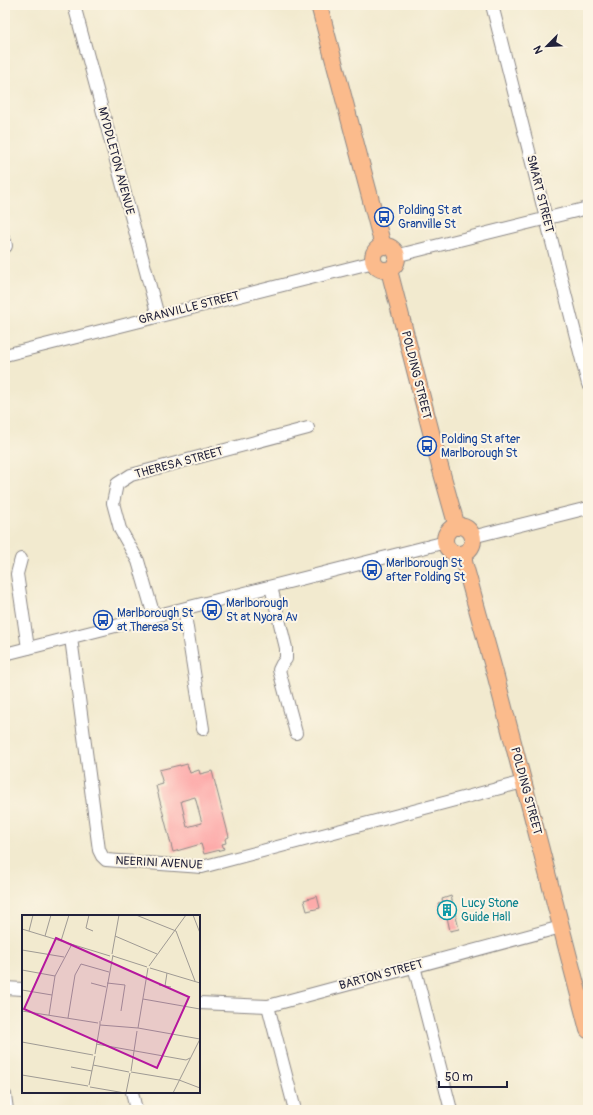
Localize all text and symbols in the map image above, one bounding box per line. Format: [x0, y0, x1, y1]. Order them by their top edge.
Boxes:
north arrow [527, 26, 567, 66]
text: N [531, 43, 546, 56]
street label: MYDDLETON AVENUE [94, 106, 138, 216]
street label: SMART STREET [523, 154, 557, 235]
place label: Polding St at Granville St [398, 203, 462, 232]
bus stop icon: Polding St at Granville St [373, 206, 395, 228]
street label: GRANVILLE STREET [137, 288, 241, 328]
street label: POLDING STREET [398, 329, 434, 421]
place label: Polding St after Marlborough St [441, 432, 521, 461]
bus stop icon: Polding St after Marlborough St [416, 435, 438, 457]
street label: THERESA STREET [133, 444, 225, 482]
place label: Marlborough St after Polding St [386, 556, 465, 585]
bus stop icon: Marlborough St after Polding St [361, 559, 383, 581]
place label: Marlborough St at Nyora Av [226, 596, 298, 625]
bus stop icon: Marlborough St at Nyora Av [201, 599, 223, 621]
place label: Marlborough St at Theresa St [117, 606, 194, 635]
bus stop icon: Marlborough St at Theresa St [92, 609, 114, 631]
street label: POLDING STREET [507, 745, 545, 837]
street label: NEERINI AVENUE [115, 853, 203, 873]
place label: Lucy Stone Guide Hall [461, 896, 519, 925]
building icon: Lucy Stone Guide Hall [436, 899, 458, 921]
inset map [22, 915, 200, 1093]
street label: BARTON STREET [337, 957, 425, 993]
scale bar [439, 1063, 507, 1089]
text: 50 m [445, 1070, 473, 1085]

